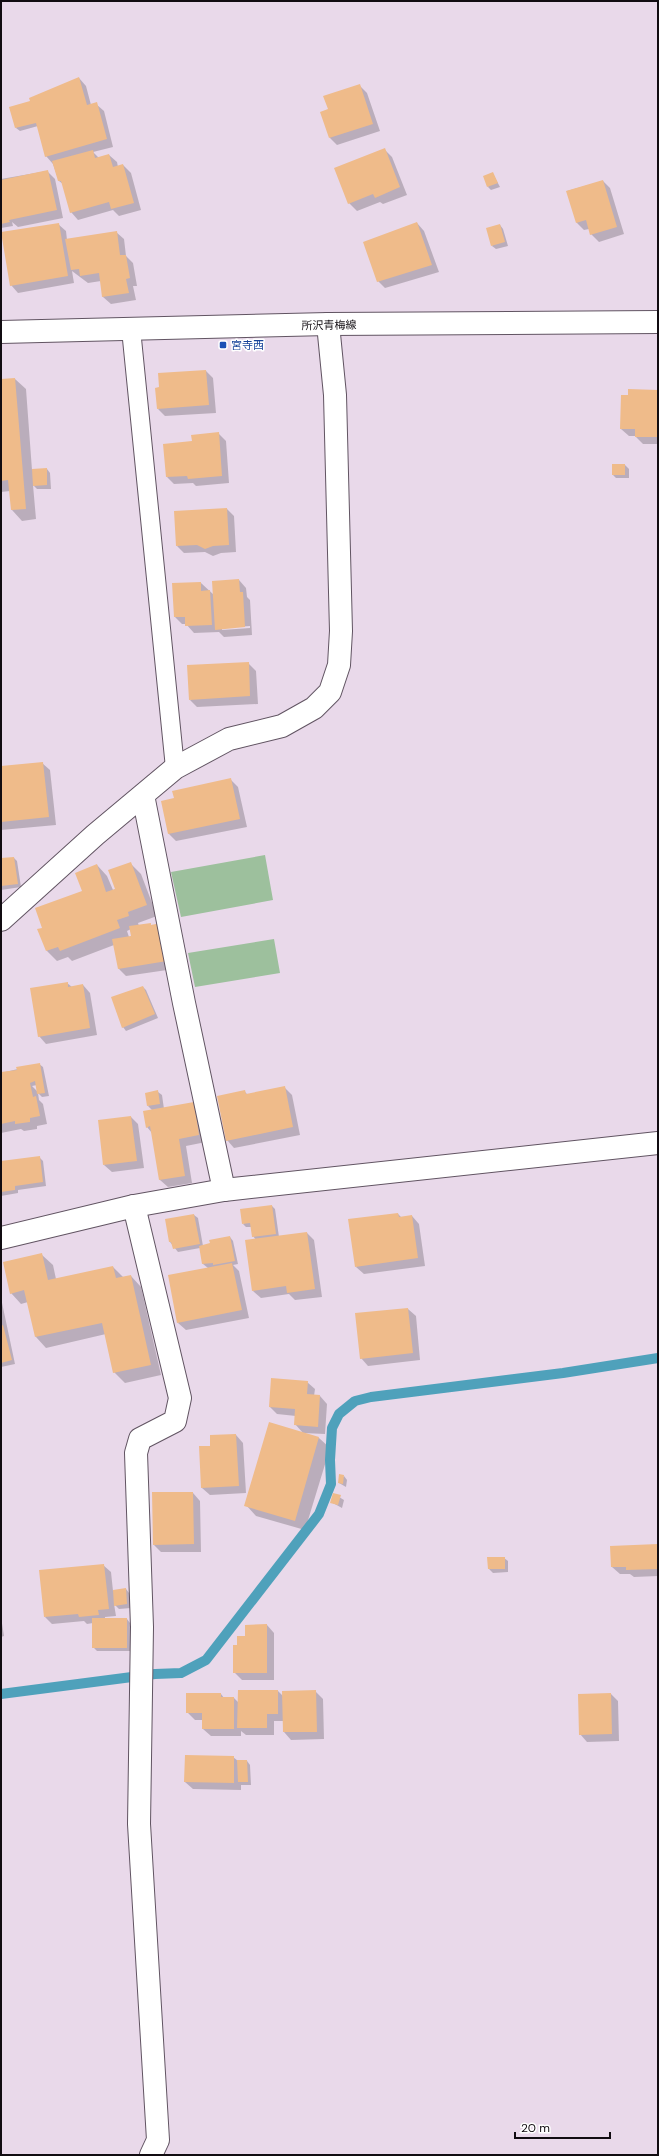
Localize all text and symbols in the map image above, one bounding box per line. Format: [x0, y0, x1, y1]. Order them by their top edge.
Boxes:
street label: 所沢青梅線 [301, 318, 357, 332]
place label: 宮寺西 [231, 338, 264, 352]
marker: 宮寺西 [218, 340, 228, 350]
scale bar [515, 2114, 610, 2140]
text: 20 m [521, 2120, 550, 2136]

